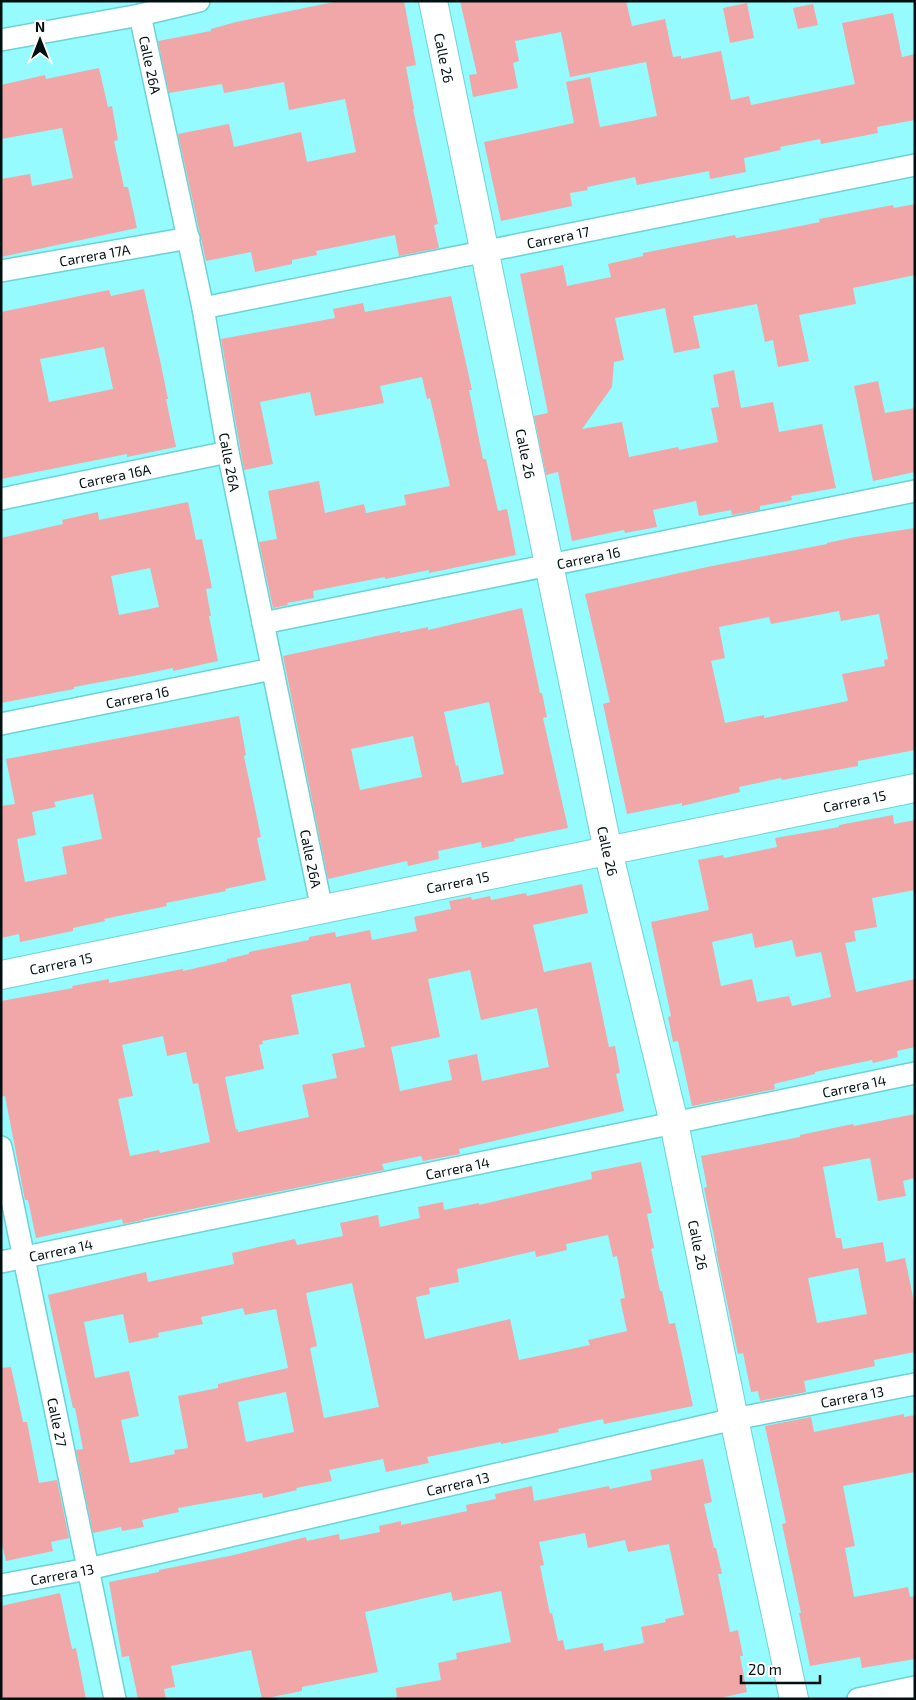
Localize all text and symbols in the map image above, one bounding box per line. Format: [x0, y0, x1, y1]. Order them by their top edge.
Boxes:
north arrow [15, 15, 65, 65]
text: N [35, 18, 45, 35]
street label: Calle 26 [431, 31, 458, 84]
street label: Calle 26A [136, 34, 165, 96]
street label: Carrera 17 [525, 222, 591, 251]
street label: Carrera 17A [58, 240, 132, 269]
street label: Calle 26 [513, 427, 540, 480]
street label: Calle 26A [216, 431, 244, 493]
street label: Carrera 16A [77, 460, 152, 491]
street label: Carrera 16 [555, 542, 622, 572]
street label: Carrera 16 [104, 682, 170, 711]
street label: Carrera 15 [821, 786, 887, 815]
street label: Calle 26 [595, 825, 622, 878]
street label: Calle 26A [297, 828, 326, 890]
street label: Carrera 15 [425, 867, 490, 896]
street label: Carrera 15 [28, 948, 94, 977]
street label: Carrera 14 [820, 1071, 887, 1101]
street label: Carrera 14 [424, 1153, 491, 1183]
street label: Calle 26 [685, 1218, 712, 1271]
street label: Carrera 14 [27, 1235, 94, 1265]
street label: Carrera 13 [819, 1382, 885, 1411]
street label: Calle 27 [44, 1396, 71, 1448]
street label: Carrera 13 [425, 1468, 491, 1499]
street label: Carrera 13 [29, 1559, 95, 1588]
scale bar [741, 1652, 820, 1684]
text: 20 m [748, 1660, 782, 1678]

